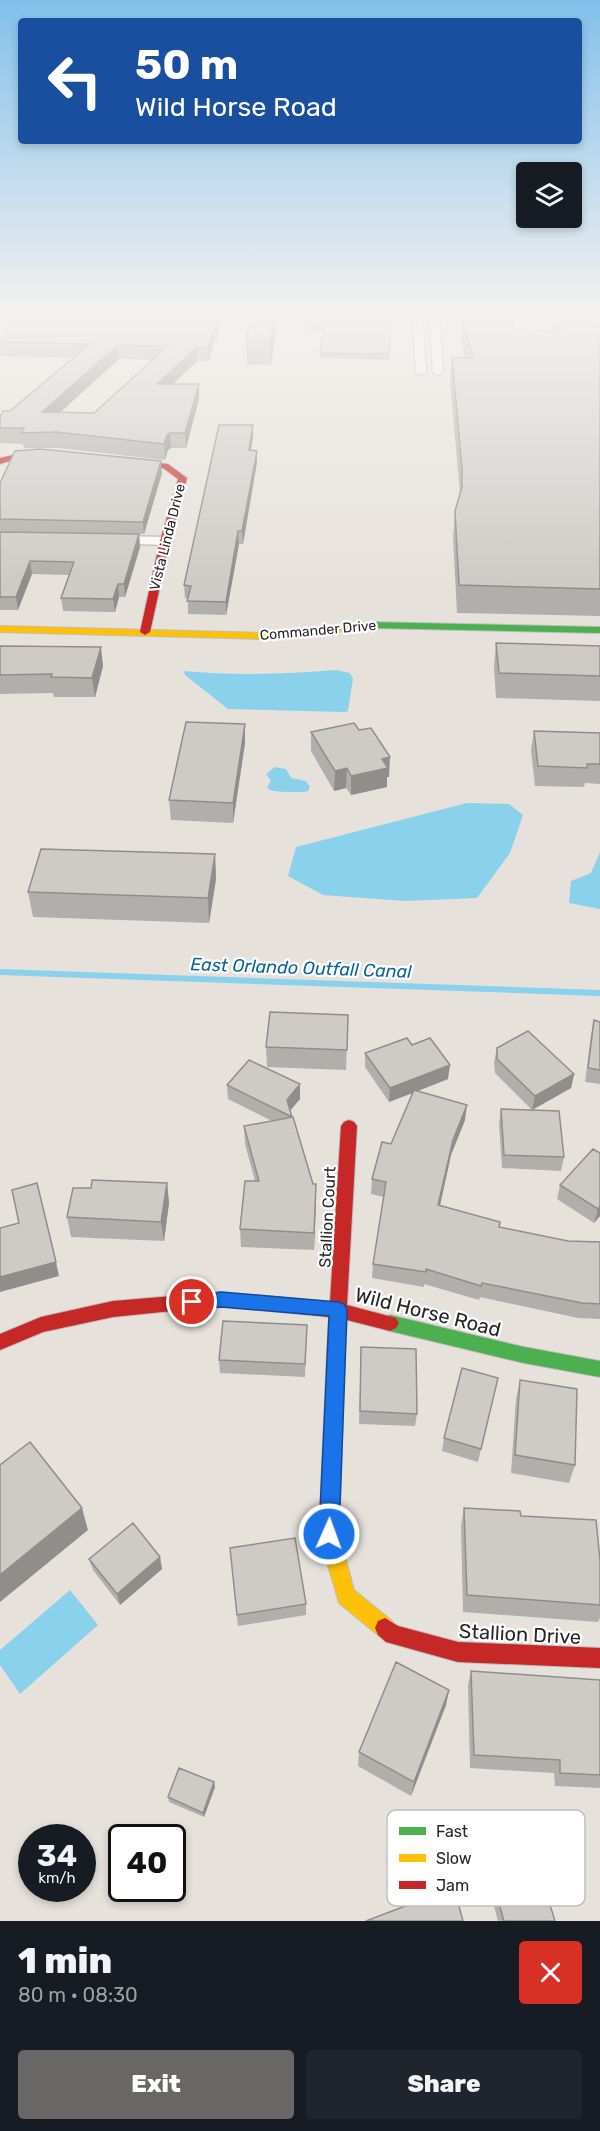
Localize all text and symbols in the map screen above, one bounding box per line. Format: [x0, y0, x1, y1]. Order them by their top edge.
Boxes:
text: 50 m [135, 40, 238, 90]
icon: left [36, 42, 114, 120]
text: Wild Horse Road [135, 91, 337, 123]
map controls [516, 162, 582, 228]
button: layers [516, 162, 582, 228]
street label: Vista Linda Drive [146, 482, 189, 592]
street label: Commander Drive [259, 617, 377, 644]
water label: East Orlando Outfall Canal [190, 953, 413, 983]
street label: Stallion Court [315, 1166, 340, 1268]
pin [166, 1276, 217, 1327]
street label: Wild Horse Road [353, 1282, 503, 1342]
icon: arrive [175, 1285, 208, 1318]
position arrow [297, 1502, 361, 1566]
street label: Stallion Drive [458, 1619, 582, 1649]
legend [387, 1810, 585, 1906]
text: Fast [436, 1822, 468, 1841]
speed limit sign: 40 [108, 1824, 186, 1902]
text: 34 [37, 1838, 77, 1874]
text: Slow [436, 1849, 472, 1868]
text: km/h [38, 1869, 76, 1887]
text: Jam [436, 1876, 469, 1895]
text: 1 min [18, 1939, 112, 1982]
button: close [519, 1941, 582, 2004]
text: 80 m · 08:30 [18, 1983, 138, 2007]
button: Exit [18, 2050, 294, 2119]
button: Share [306, 2050, 582, 2119]

